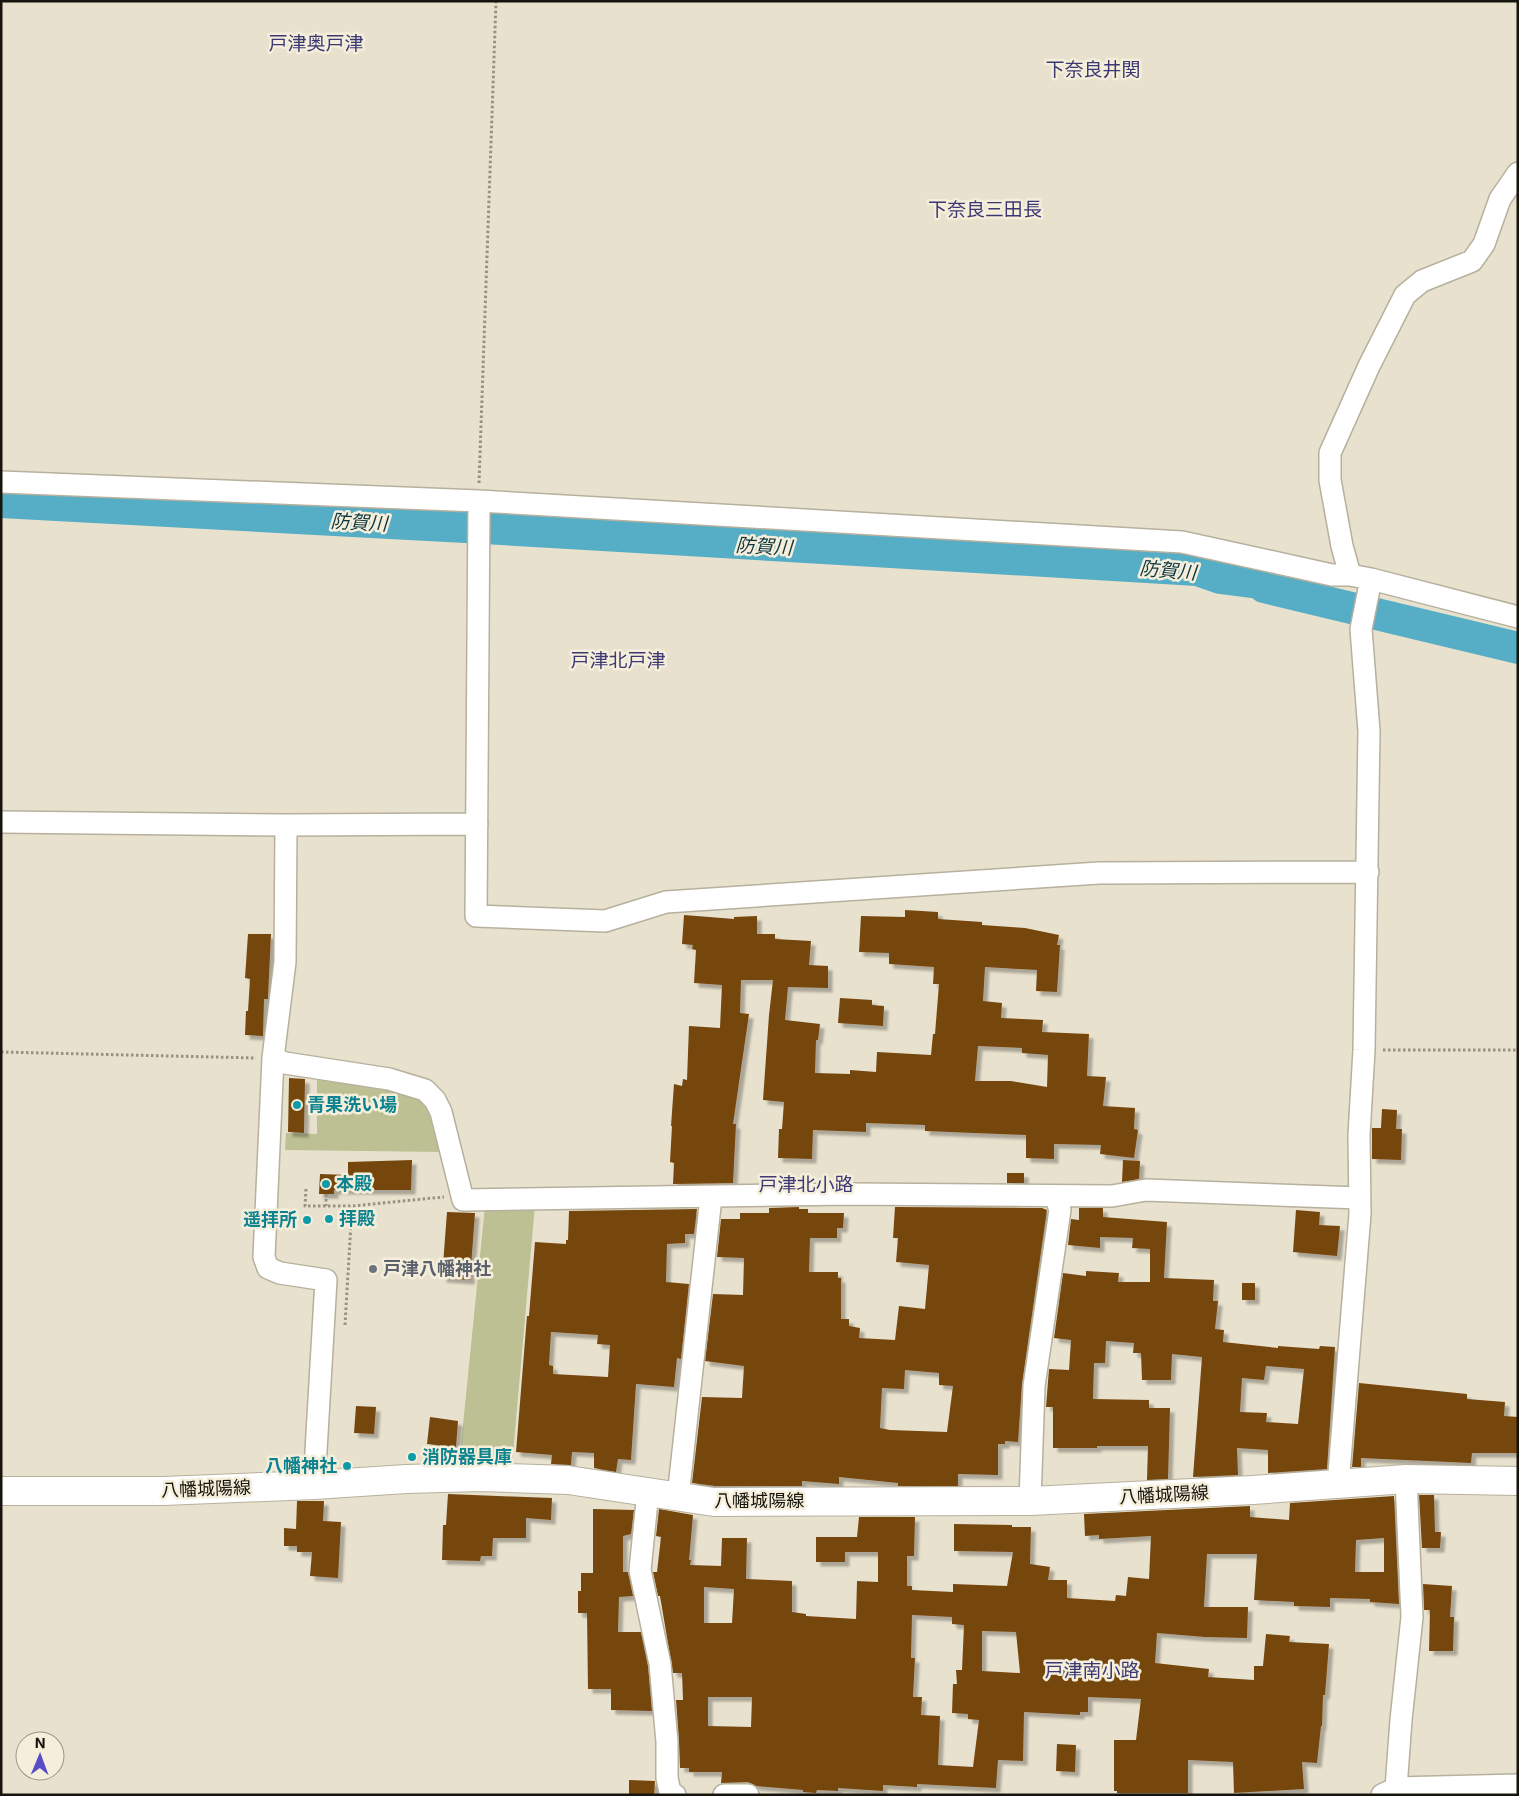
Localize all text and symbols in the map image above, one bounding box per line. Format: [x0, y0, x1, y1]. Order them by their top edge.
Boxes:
district label: 戸津奥戸津 [268, 32, 364, 55]
district label: 下奈良井関 [1045, 58, 1141, 81]
district label: 下奈良三田長 [928, 198, 1042, 221]
water label: 防賀川 [330, 510, 390, 536]
water label: 防賀川 [735, 534, 795, 560]
water label: 防賀川 [1139, 557, 1199, 585]
district label: 戸津北戸津 [570, 649, 666, 672]
place label: 青果洗い場 [307, 1094, 397, 1115]
marker: 青果洗い場 [291, 1099, 303, 1111]
place label: 本殿 [336, 1173, 372, 1194]
district label: 戸津北小路 [758, 1173, 854, 1196]
marker: 本殿 [320, 1178, 332, 1190]
place label: 拝殿 [339, 1208, 375, 1229]
place label: 遥拝所 [243, 1209, 297, 1230]
marker: 拝殿 [323, 1213, 335, 1225]
marker: 遥拝所 [301, 1214, 313, 1226]
place label: 戸津八幡神社 [383, 1258, 491, 1279]
marker: 戸津八幡神社 [367, 1263, 379, 1275]
place label: 消防器具庫 [422, 1446, 512, 1467]
marker: 消防器具庫 [406, 1451, 418, 1463]
place label: 八幡神社 [265, 1455, 337, 1476]
marker: 八幡神社 [341, 1460, 353, 1472]
street label: 八幡城陽線 [161, 1476, 251, 1501]
street label: 八幡城陽線 [1118, 1482, 1209, 1507]
street label: 八幡城陽線 [714, 1490, 804, 1511]
district label: 戸津南小路 [1044, 1659, 1140, 1682]
north arrow [15, 1731, 65, 1781]
text: N [35, 1734, 46, 1751]

